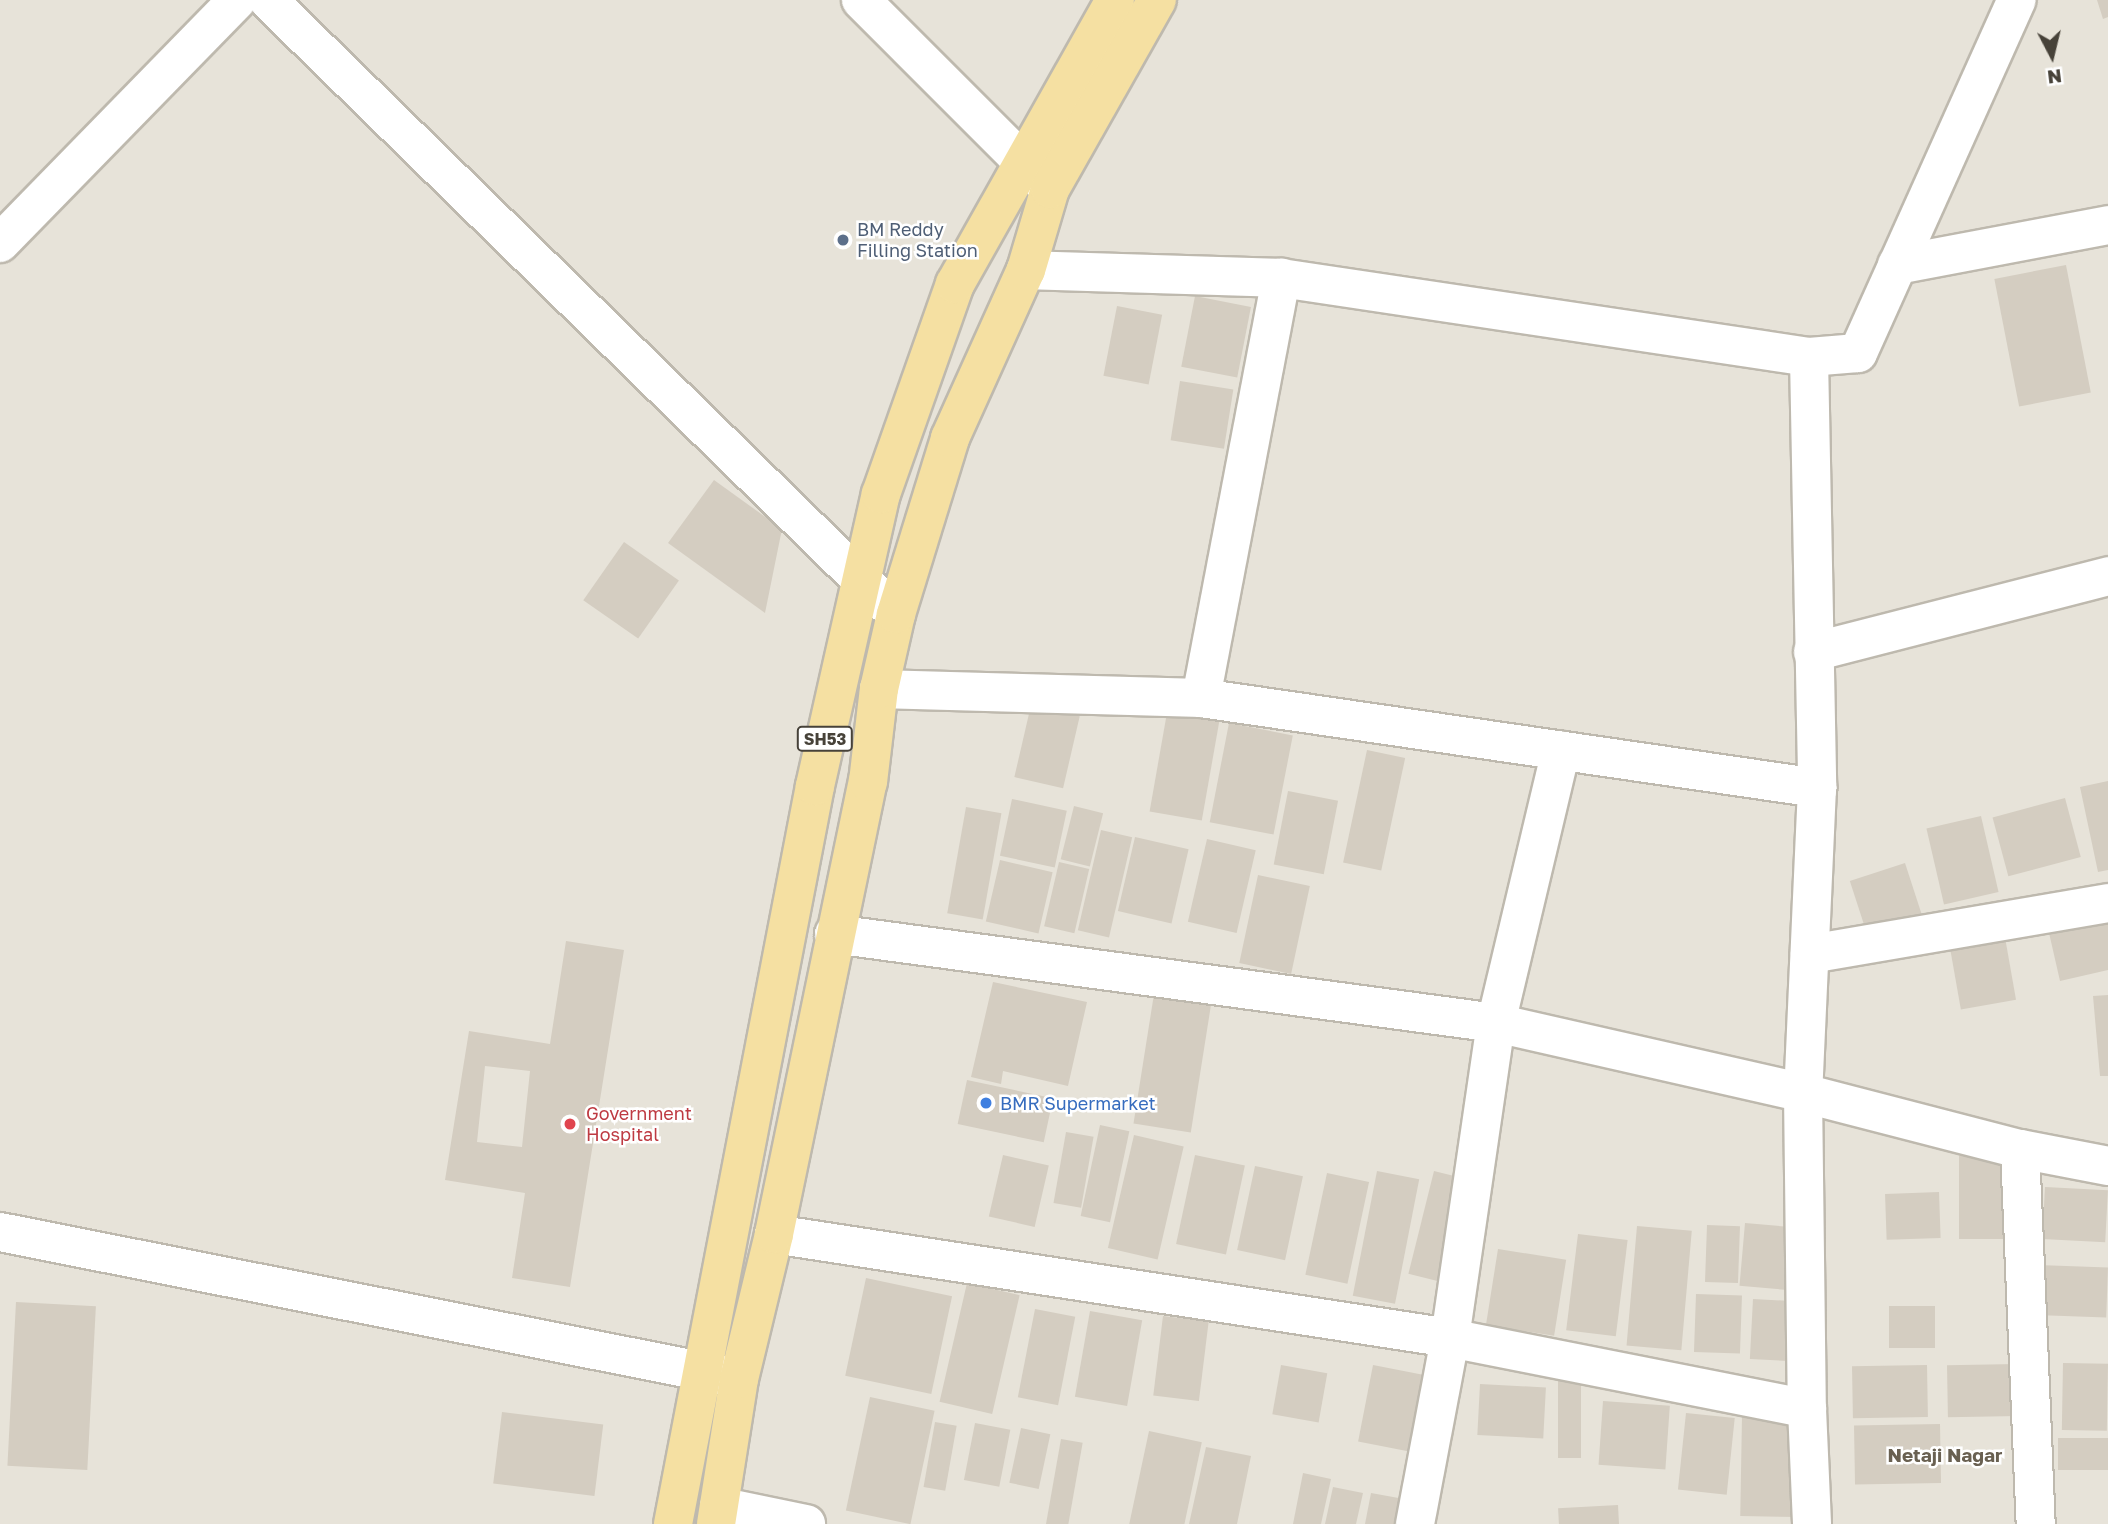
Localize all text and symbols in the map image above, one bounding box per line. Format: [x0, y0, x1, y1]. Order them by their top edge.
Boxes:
north arrow [2017, 21, 2087, 91]
text: N [2046, 65, 2063, 90]
place label: BM Reddy Filling Station [857, 219, 978, 262]
marker: BM Reddy Filling Station [835, 232, 851, 248]
road number: SH53 [795, 726, 855, 752]
place label: BMR Supermarket [1000, 1092, 1156, 1114]
marker: BMR Supermarket [978, 1095, 994, 1111]
place label: Government Hospital [586, 1103, 692, 1146]
marker: Government Hospital [560, 1114, 580, 1134]
district label: Netaji Nagar [1888, 1444, 2002, 1466]

